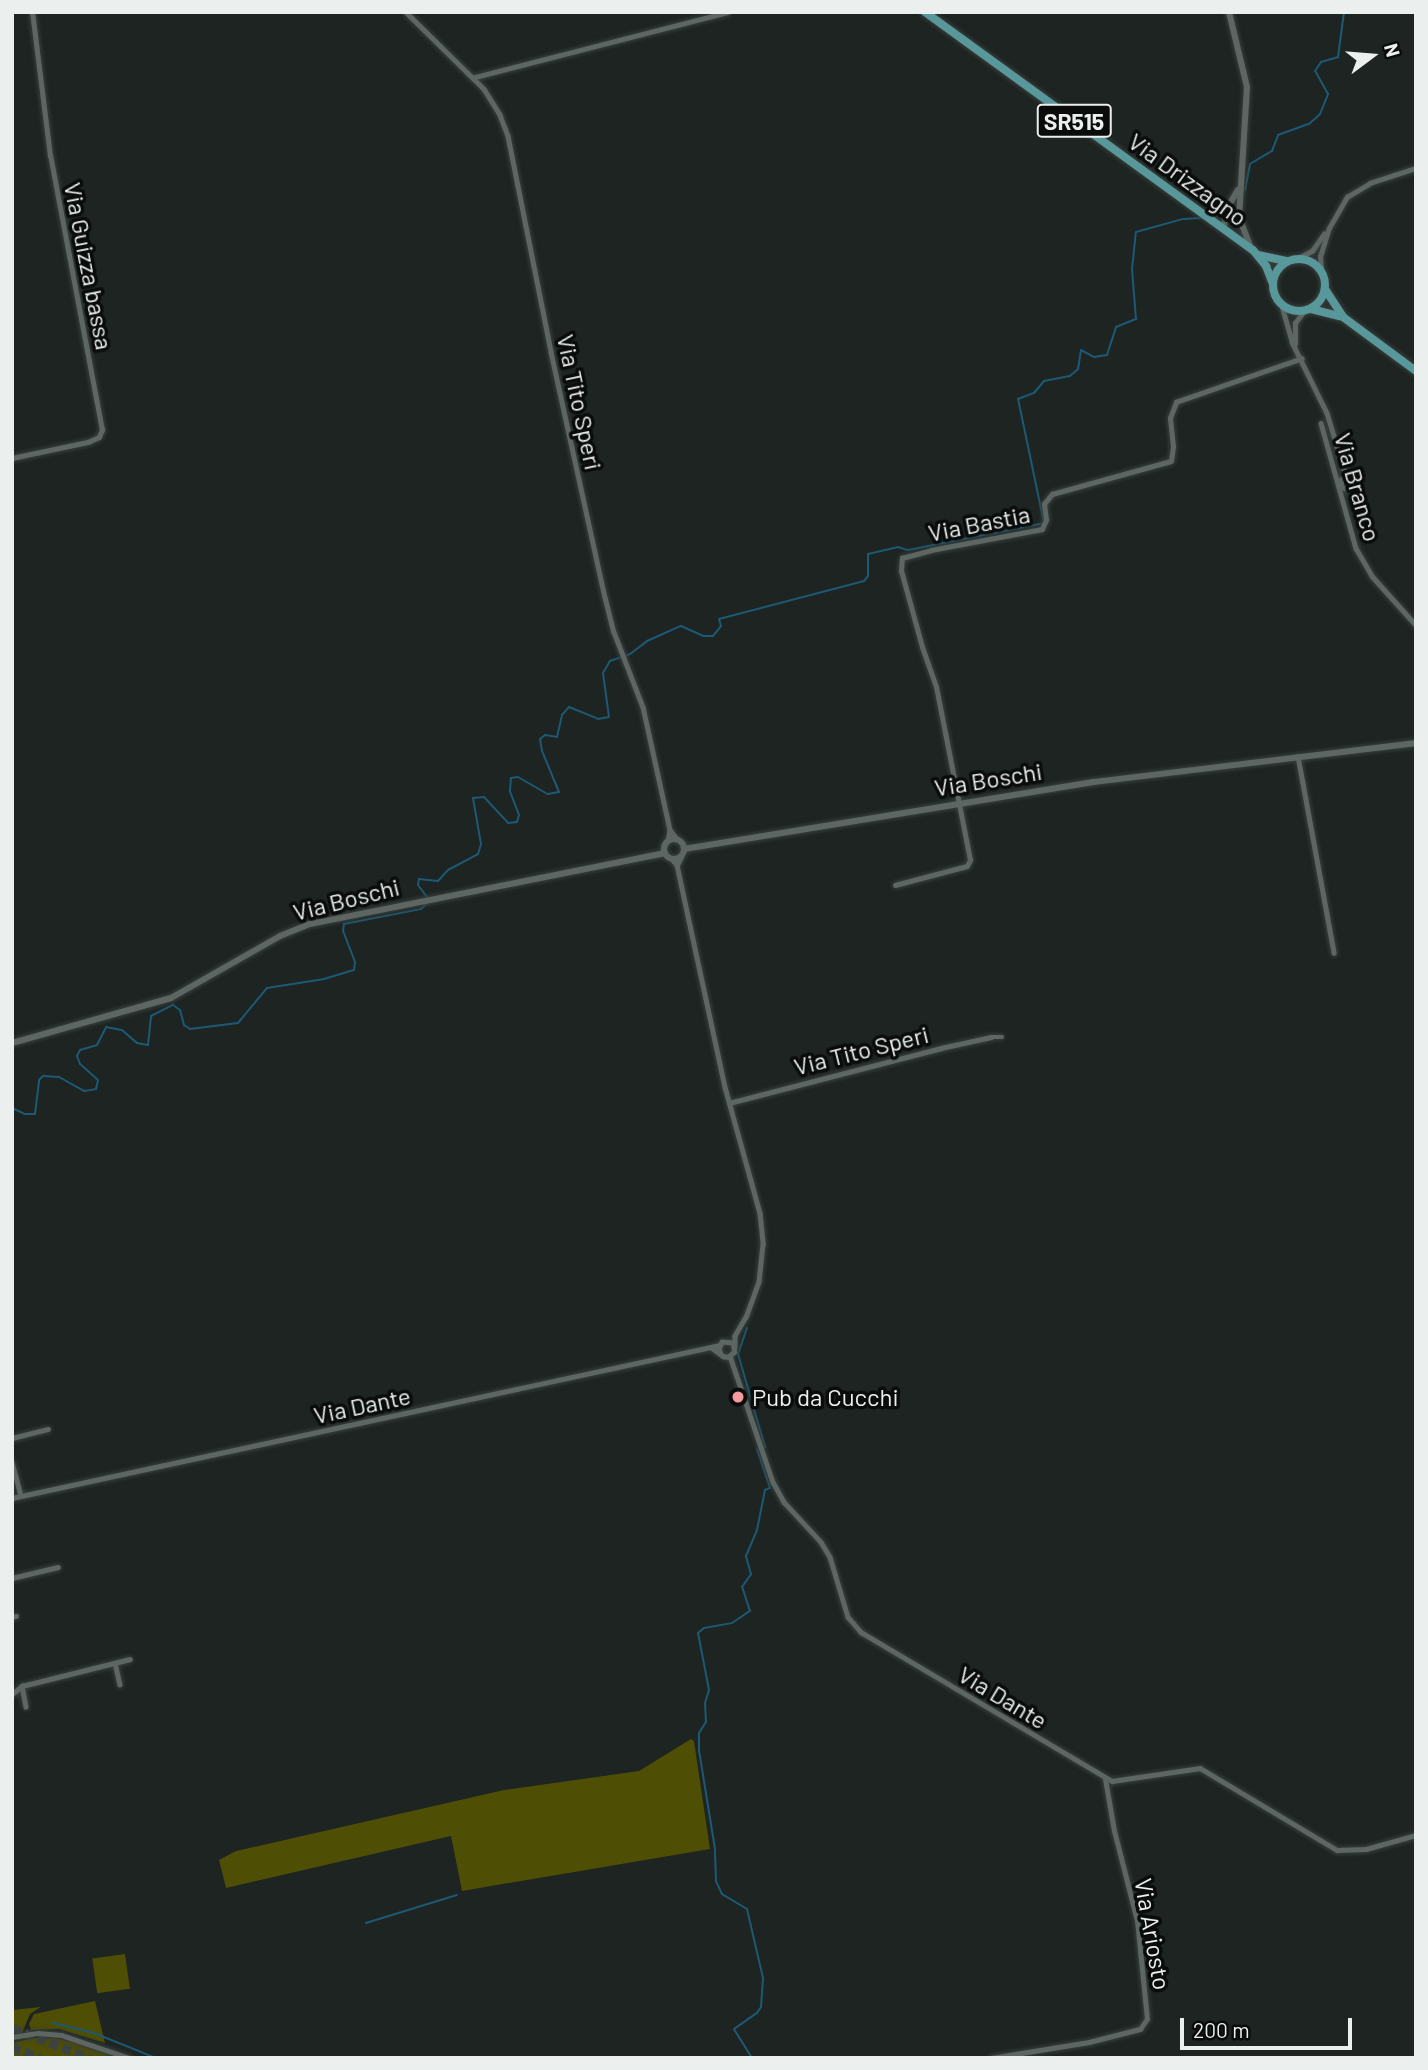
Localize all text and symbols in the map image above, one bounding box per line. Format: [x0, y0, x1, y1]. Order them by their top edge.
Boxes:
north arrow [1337, 21, 1407, 91]
text: N [1380, 41, 1405, 59]
road number: SR515 [1036, 102, 1112, 140]
street label: Via Drizzagno [1123, 126, 1253, 232]
street label: Via Guizza bassa [59, 180, 119, 352]
street label: Via Tito Speri [552, 332, 608, 472]
street label: Via Branco [1329, 429, 1387, 545]
street label: Via Bastia [926, 499, 1032, 547]
street label: Via Boschi [932, 756, 1044, 802]
street label: Via Boschi [290, 872, 402, 926]
street label: Via Tito Speri [791, 1019, 931, 1081]
street label: Via Dante [311, 1381, 413, 1429]
place label: Pub da Cucchi [752, 1383, 899, 1411]
marker: Pub da Cucchi [730, 1389, 746, 1405]
street label: Via Dante [953, 1659, 1053, 1735]
street label: Via Ariosto [1129, 1876, 1177, 1992]
scale bar [1183, 2004, 1354, 2048]
text: 200 m [1193, 2017, 1250, 2042]

